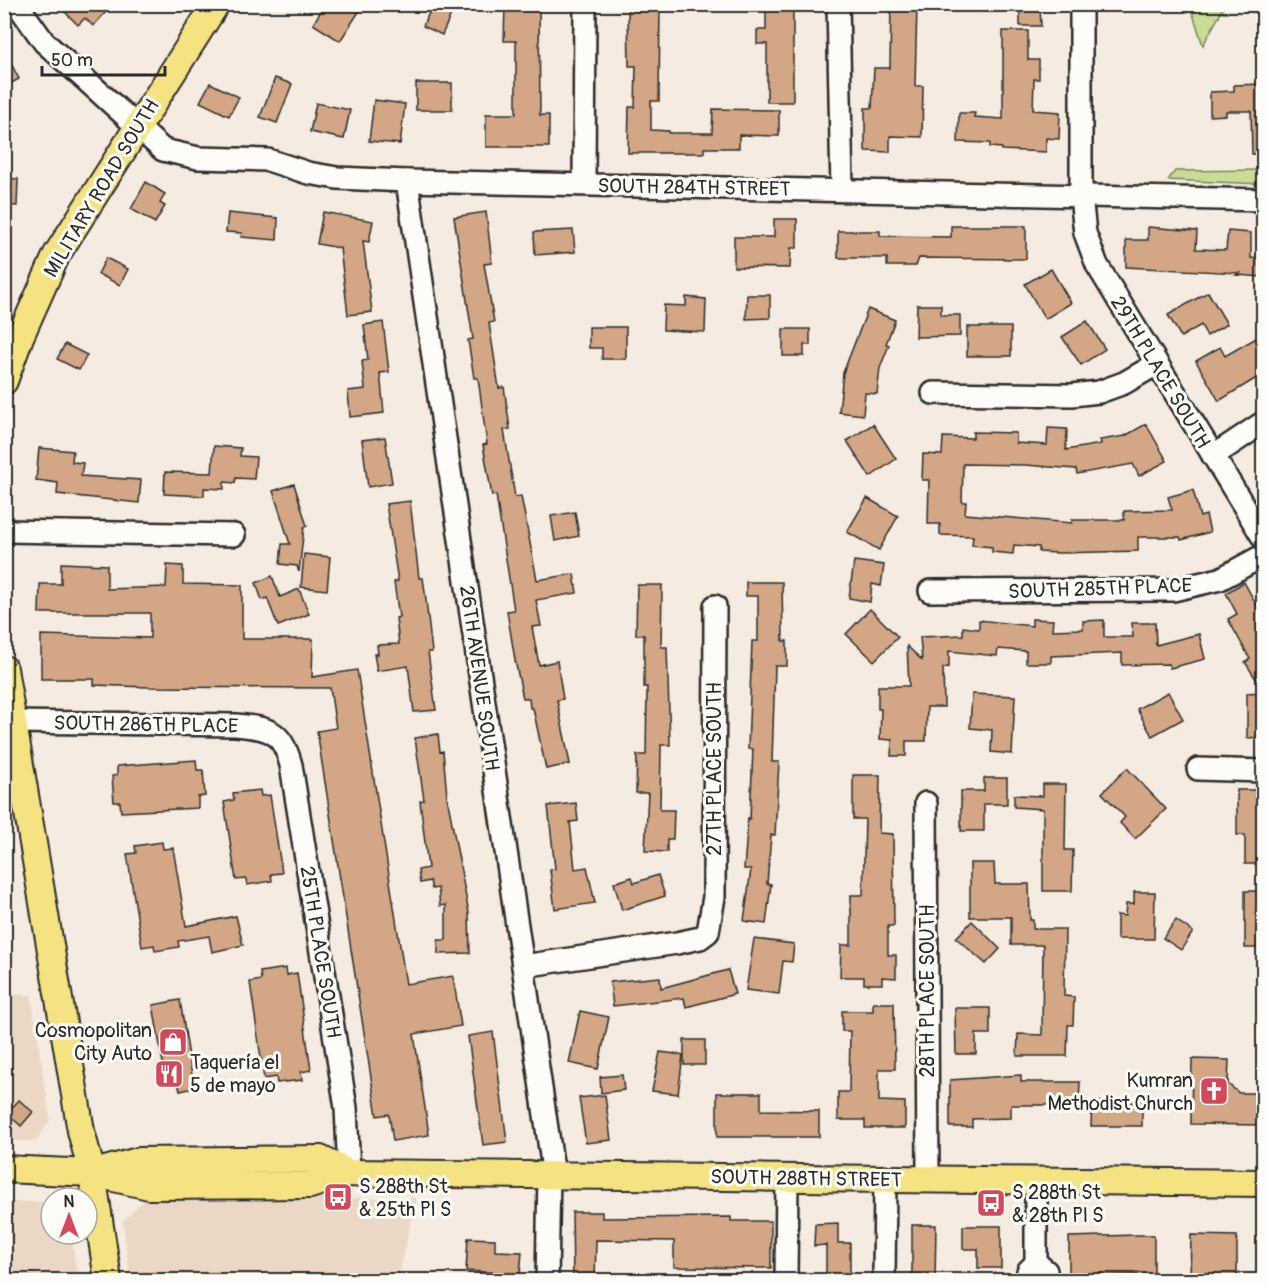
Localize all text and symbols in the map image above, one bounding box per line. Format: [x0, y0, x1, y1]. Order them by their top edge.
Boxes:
scale bar [42, 39, 165, 77]
text: 50 m [51, 49, 93, 72]
street label: MILITARY ROAD SOUTH [38, 95, 165, 282]
street label: SOUTH 284TH STREET [597, 173, 791, 202]
street label: 29TH PLACE SOUTH [1105, 292, 1216, 453]
street label: SOUTH 285TH PLACE [1008, 573, 1192, 604]
street label: 26TH AVENUE SOUTH [454, 584, 505, 772]
street label: 27TH PLACE SOUTH [702, 682, 727, 856]
street label: SOUTH 286TH PLACE [53, 710, 239, 739]
street label: 25TH PLACE SOUTH [295, 864, 346, 1040]
street label: 28TH PLACE SOUTH [915, 904, 940, 1078]
place label: Cosmopolitan City Auto [35, 1018, 152, 1066]
shop icon: Cosmopolitan City Auto [157, 1026, 189, 1058]
place label: Taquería el 5 de mayo [190, 1050, 279, 1098]
restaurant icon: Taquería el 5 de mayo [153, 1058, 185, 1090]
place label: Kumran Methodist Church [1047, 1068, 1193, 1116]
church icon: Kumran Methodist Church [1198, 1075, 1230, 1107]
street label: SOUTH 288TH STREET [710, 1164, 902, 1193]
place label: S 288th St & 25th Pl S [359, 1174, 451, 1222]
place label: S 288th St & 28th Pl S [1012, 1180, 1104, 1228]
bus stop icon: S 288th St & 25th Pl S [322, 1181, 354, 1213]
north arrow [39, 1186, 99, 1246]
bus stop icon: S 288th St & 28th Pl S [975, 1187, 1007, 1219]
text: N [64, 1192, 75, 1212]

